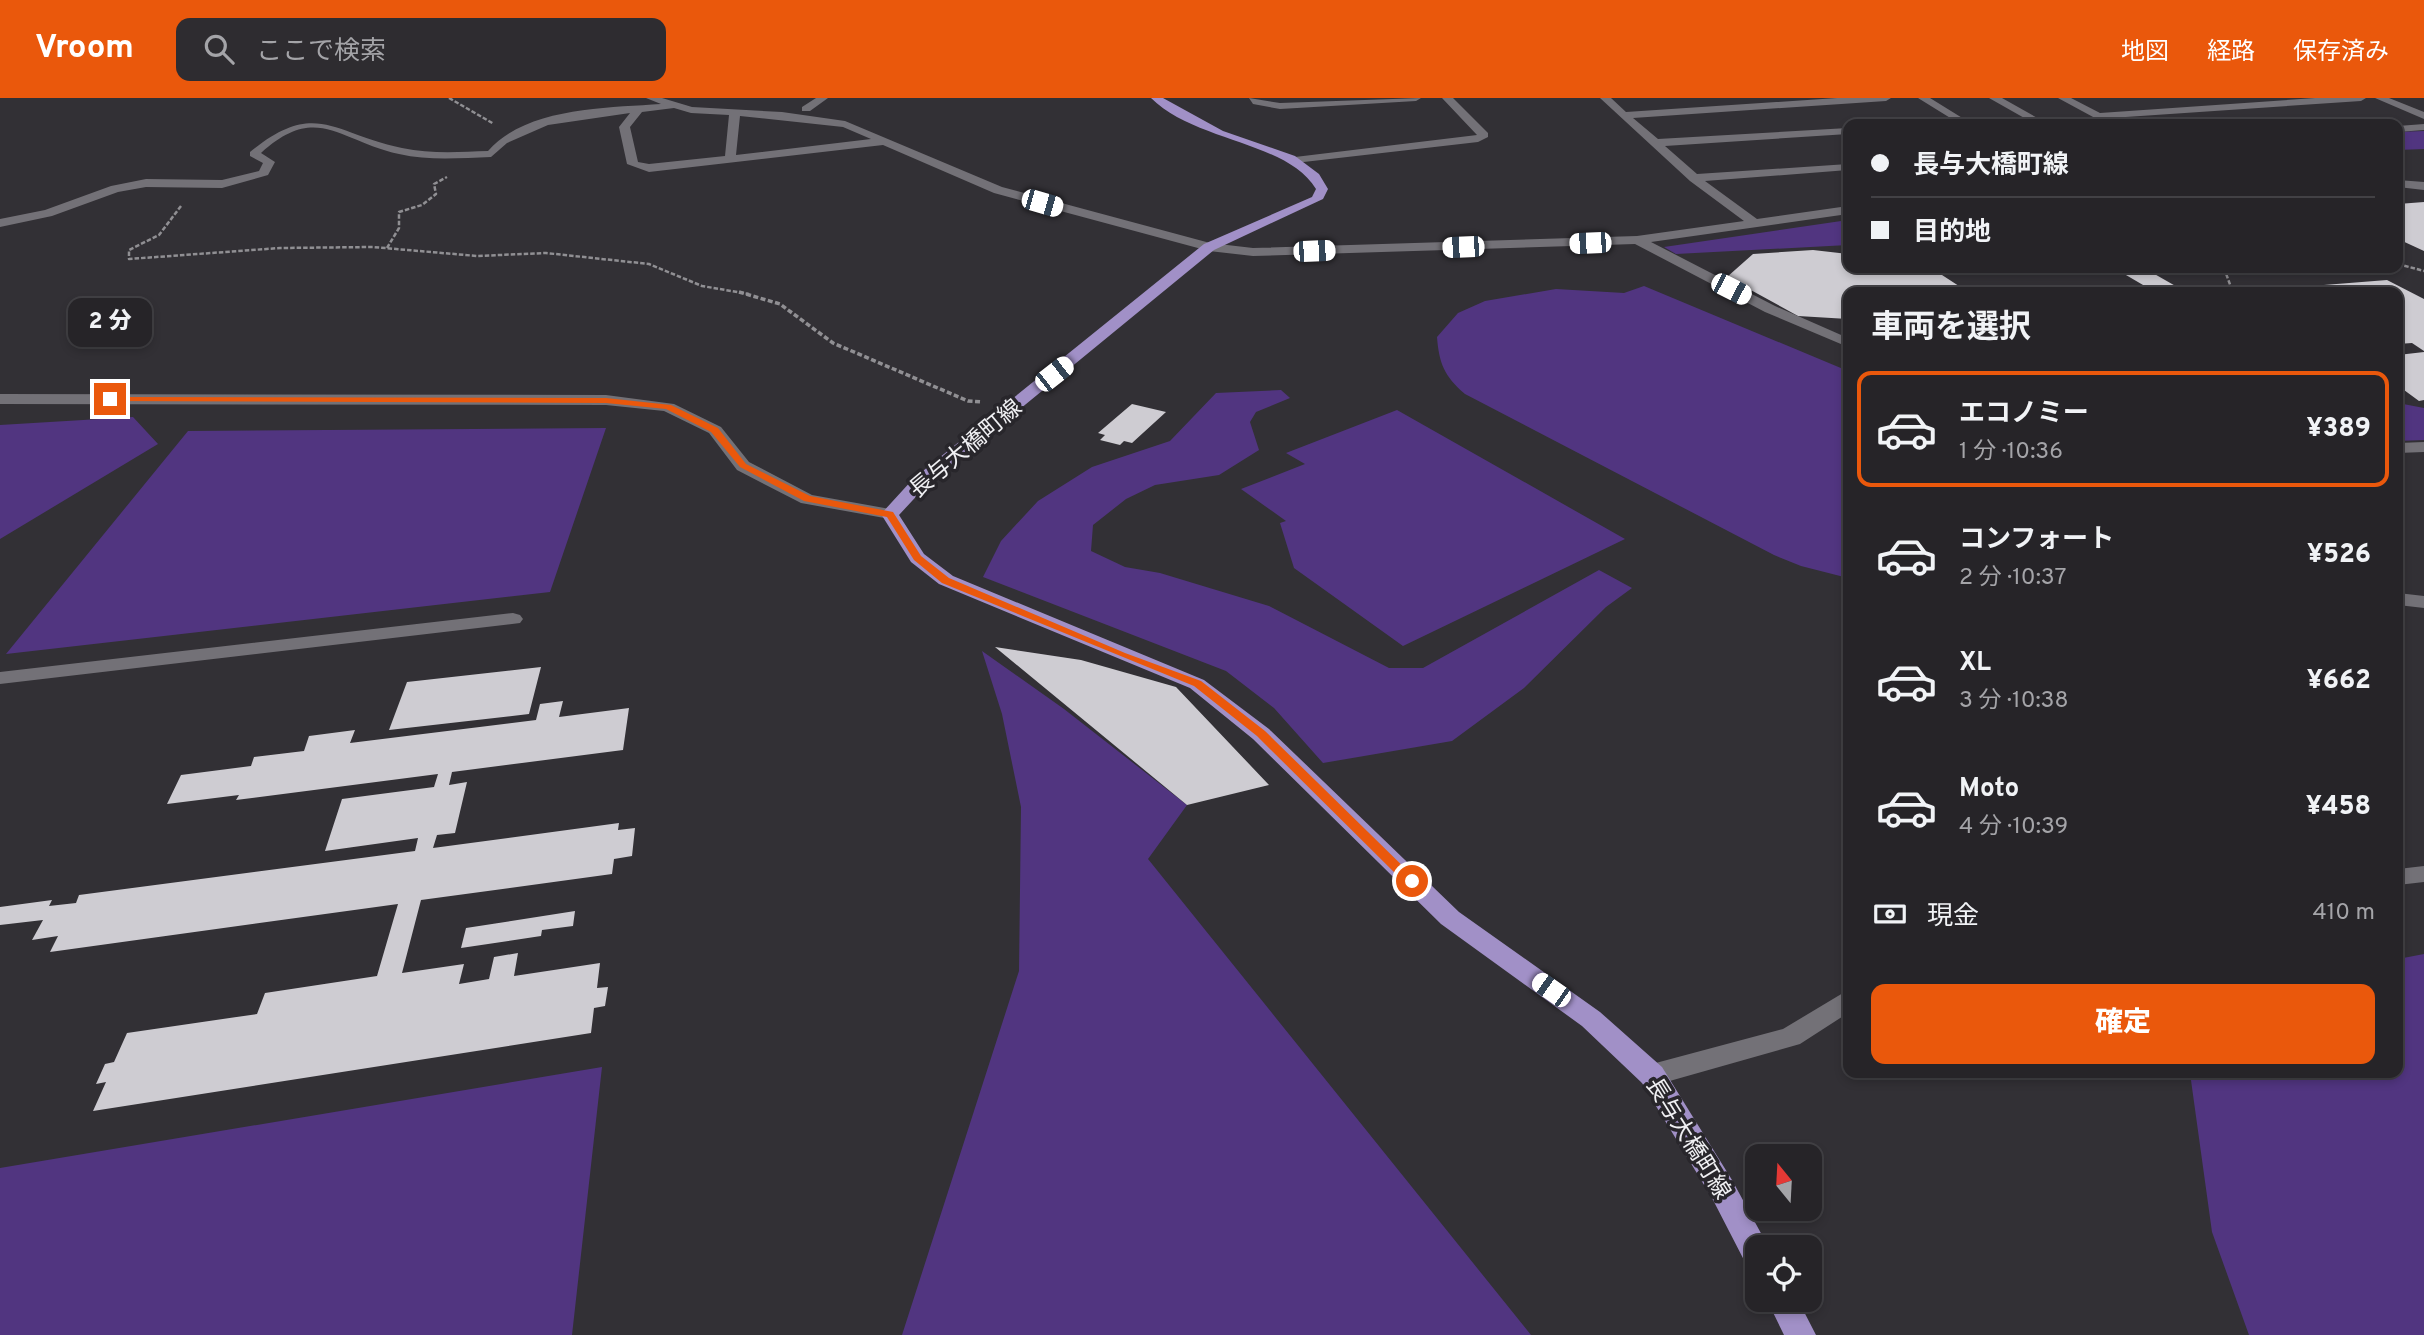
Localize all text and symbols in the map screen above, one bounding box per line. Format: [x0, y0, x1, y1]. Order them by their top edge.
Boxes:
search box [176, 18, 666, 81]
text: Vroom [35, 28, 134, 70]
icon: search [200, 30, 238, 68]
text: ここで検索 [256, 36, 386, 69]
text: 地図 [2121, 38, 2169, 68]
text: 経路 [2207, 38, 2255, 68]
text: 保存済み [2293, 38, 2389, 68]
text: 長与大橋町線 [1913, 150, 2069, 183]
car [1019, 187, 1066, 219]
text: 目的地 [1913, 217, 1991, 250]
car [1569, 232, 1612, 254]
car [1442, 236, 1485, 258]
car [1293, 240, 1336, 262]
car [1708, 270, 1755, 308]
callout: 2 分 [68, 298, 152, 346]
text: 2 分 [89, 308, 131, 337]
text: 車両を選択 [1871, 309, 2031, 349]
car [1031, 353, 1078, 395]
route end [94, 383, 126, 415]
street label: 長与大橋町線 [904, 394, 1029, 505]
icon: car [1875, 398, 1938, 461]
text: エコノミー [1959, 398, 2089, 431]
text: ¥389 [2307, 413, 2371, 446]
text: 1 分 · 10:36 [1959, 438, 2063, 467]
icon: car [1875, 524, 1938, 587]
text: コンフォート [1959, 524, 2114, 557]
text: ¥526 [2307, 539, 2371, 572]
text: 2 分 · 10:37 [1959, 564, 2066, 593]
text: XL [1959, 647, 1991, 680]
icon: car [1875, 650, 1938, 713]
text: ¥662 [2307, 665, 2371, 698]
text: 3 分 · 10:38 [1959, 687, 2068, 716]
text: Moto [1959, 773, 2019, 806]
icon: car [1875, 776, 1938, 839]
text: ¥458 [2306, 791, 2371, 824]
text: 4 分 · 10:39 [1959, 813, 2068, 842]
route start [1396, 865, 1428, 897]
icon: cash [1871, 895, 1909, 933]
text: 410 m [2312, 899, 2375, 928]
text: 現金 [1927, 901, 1979, 934]
car [1528, 969, 1575, 1011]
button: 確定 [1871, 984, 2375, 1064]
street label: 長与大橋町線 [1638, 1073, 1736, 1206]
north arrow [1745, 1144, 1822, 1222]
map controls [1745, 1144, 1822, 1312]
button: locate [1745, 1235, 1822, 1312]

